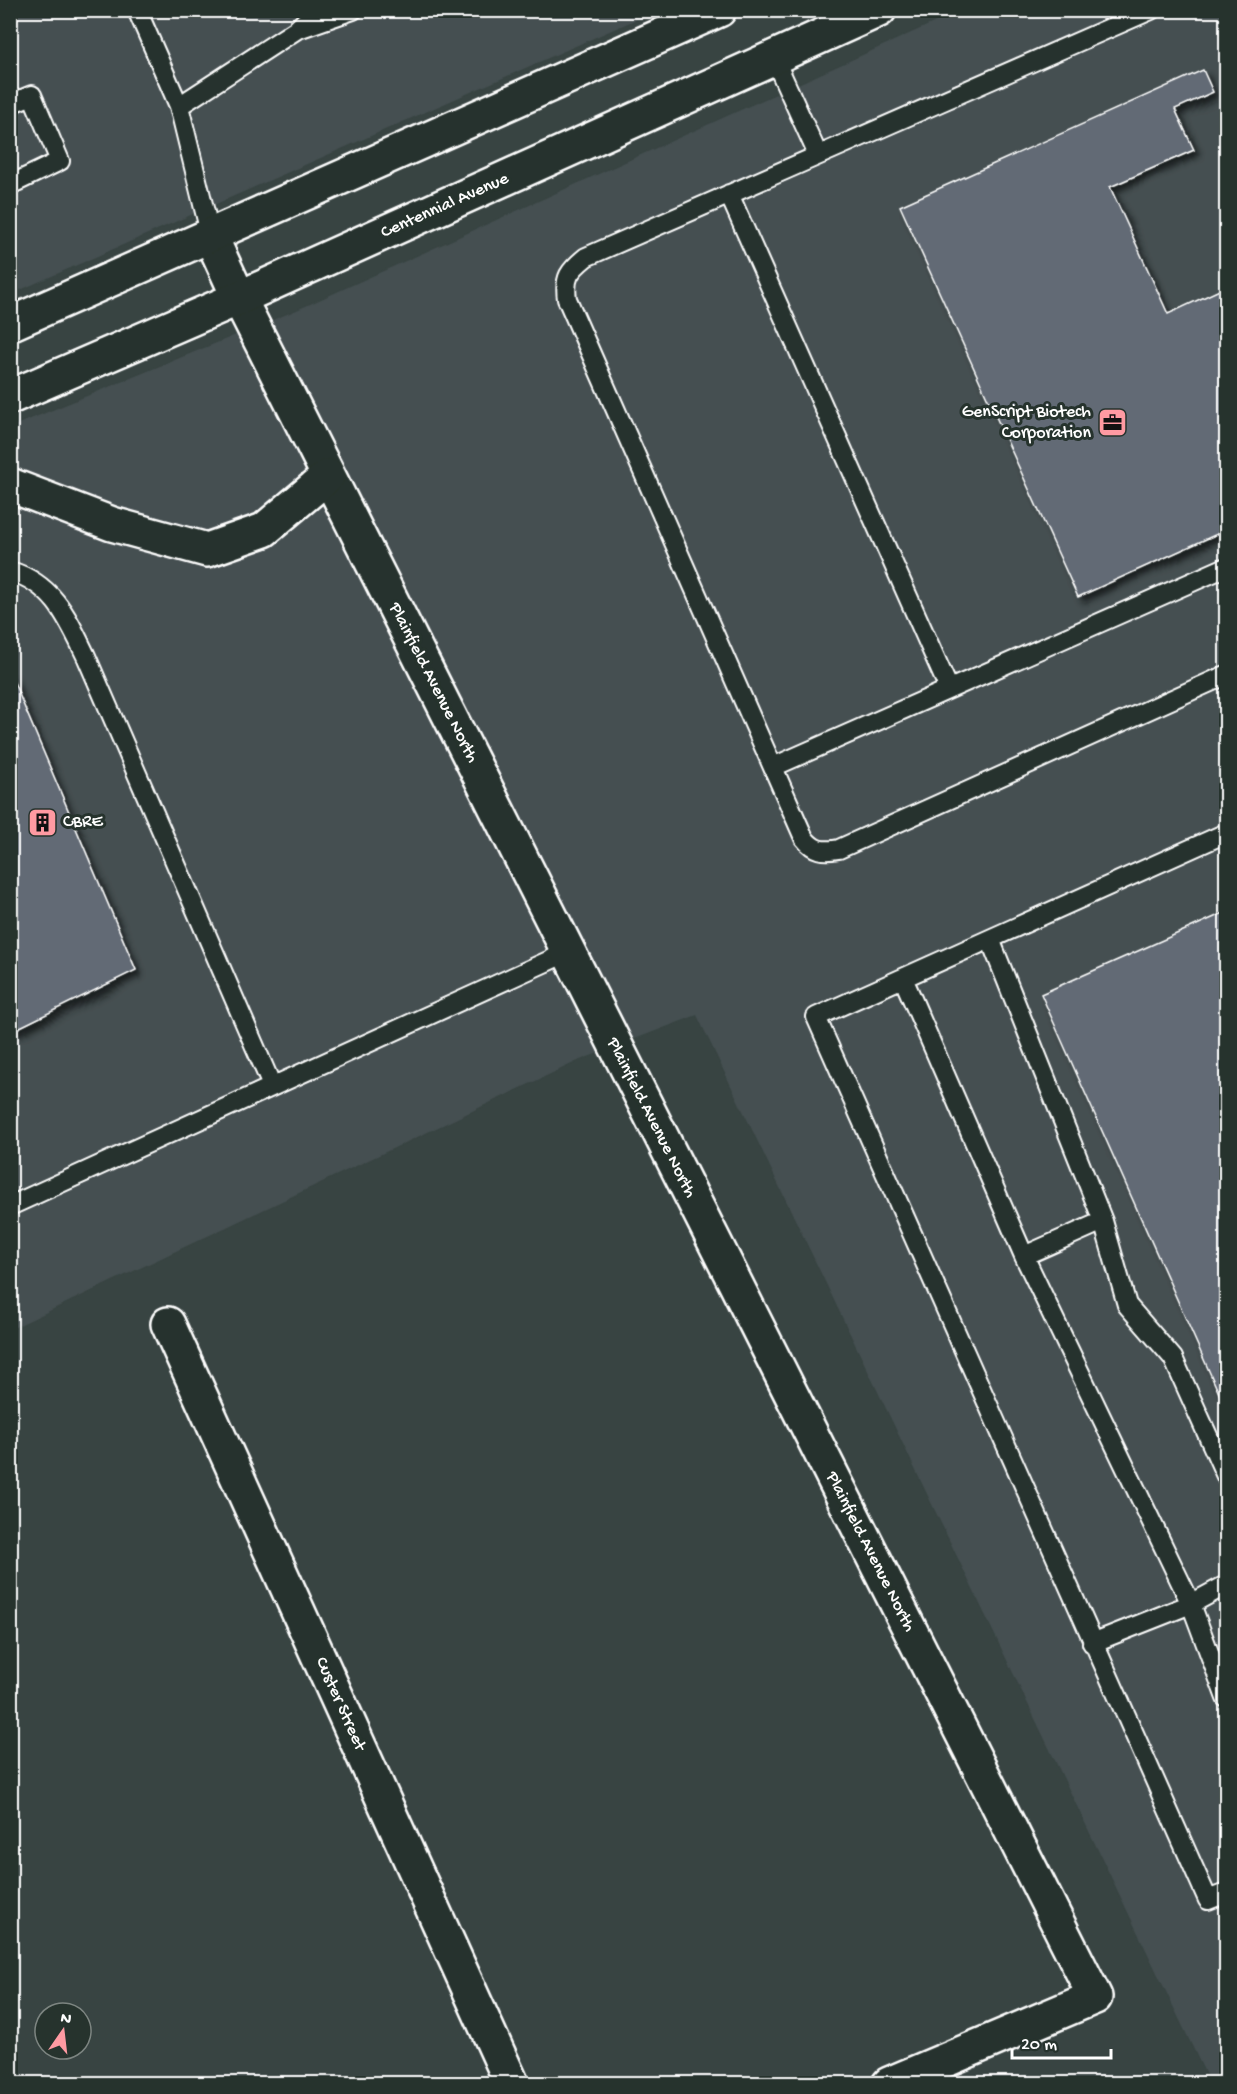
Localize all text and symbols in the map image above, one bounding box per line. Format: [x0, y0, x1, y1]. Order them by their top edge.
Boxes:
street label: Centennial Avenue [378, 168, 513, 244]
place label: GenScript Biotech Corporation [962, 402, 1091, 444]
office icon: GenScript Biotech Corporation [1096, 406, 1128, 438]
street label: Plainfield Avenue North [383, 599, 483, 767]
building icon: CBRE [26, 806, 58, 838]
place label: CBRE [63, 812, 103, 833]
street label: Plainfield Avenue North [601, 1034, 701, 1202]
street label: Plainfield Avenue North [820, 1468, 920, 1636]
street label: Custer Street [310, 1654, 371, 1755]
north arrow [33, 2001, 93, 2061]
text: N [58, 2009, 74, 2030]
scale bar [1012, 2022, 1111, 2060]
text: 20 m [1021, 2035, 1057, 2056]

